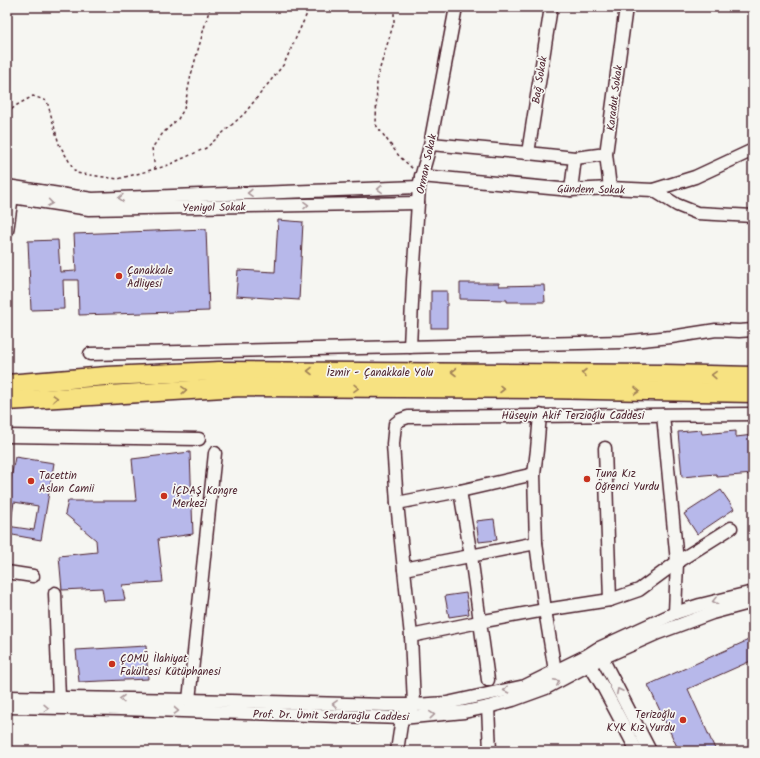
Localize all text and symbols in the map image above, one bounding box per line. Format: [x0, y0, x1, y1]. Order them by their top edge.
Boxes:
street label: Bağ Sokak [527, 54, 553, 105]
street label: Karadut Sokak [602, 63, 628, 132]
street label: Orman Sokak [412, 132, 442, 196]
street label: Gündem Sokak [557, 180, 626, 200]
one-way arrow [377, 184, 383, 193]
one-way arrow [247, 189, 253, 197]
one-way arrow [118, 193, 124, 202]
one-way arrow [47, 198, 53, 207]
street label: Yeniyol Sokak [182, 198, 247, 218]
one-way arrow [303, 201, 309, 209]
place label: Çanakkale Adliyesi [127, 262, 173, 293]
marker: Çanakkale Adliyesi [114, 271, 124, 281]
street label: İzmir - Çanakkale Yolu [327, 364, 434, 382]
one-way arrow [307, 367, 313, 375]
one-way arrow [451, 368, 457, 376]
one-way arrow [581, 369, 587, 377]
one-way arrow [711, 371, 717, 379]
one-way arrow [353, 384, 359, 392]
one-way arrow [499, 385, 505, 393]
one-way arrow [181, 386, 187, 395]
one-way arrow [634, 387, 640, 395]
one-way arrow [52, 394, 58, 403]
street label: Hüseyin Akif Terzioğlu Caddesi [502, 407, 645, 425]
place label: Tuna Kız Öğrenci Yurdu [595, 465, 660, 496]
place label: Tacettin Aslan Camii [39, 467, 95, 498]
marker: Tuna Kız Öğrenci Yurdu [582, 474, 592, 484]
marker: Tacettin Aslan Camii [26, 476, 36, 486]
place label: İÇDAŞ Kongre Merkezi [172, 482, 237, 513]
marker: İÇDAŞ Kongre Merkezi [159, 491, 169, 501]
one-way arrow [712, 597, 718, 605]
place label: ÇOMÜ İlahiyat Fakültesi Kütüphanesi [120, 650, 221, 681]
marker: ÇOMÜ İlahiyat Fakültesi Kütüphanesi [107, 659, 117, 669]
one-way arrow [553, 680, 560, 687]
one-way arrow [503, 686, 509, 694]
one-way arrow [617, 688, 624, 696]
one-way arrow [119, 695, 125, 703]
one-way arrow [332, 700, 338, 708]
one-way arrow [43, 704, 49, 712]
street label: Prof. Dr. Ümit Serdaroğlu Caddesi [253, 706, 410, 726]
place label: Terizoğlu KYK Kız Yurdu [607, 706, 676, 737]
one-way arrow [173, 707, 179, 715]
one-way arrow [429, 710, 435, 719]
marker: Terizoğlu KYK Kız Yurdu [678, 715, 688, 725]

